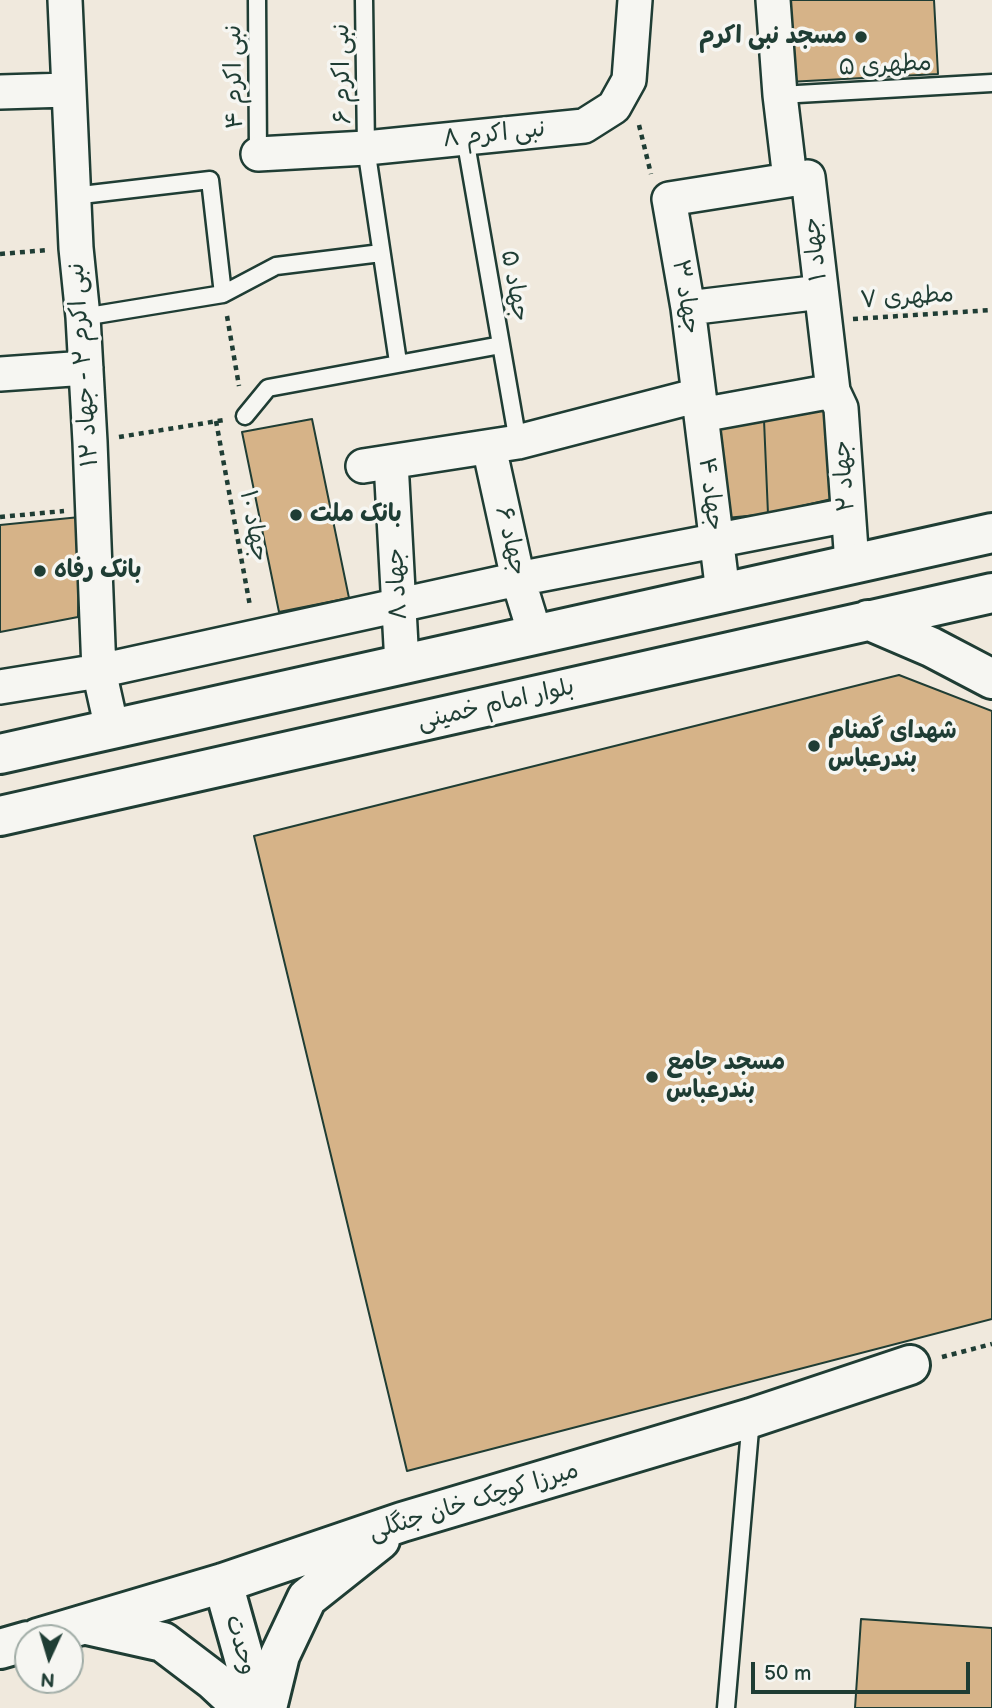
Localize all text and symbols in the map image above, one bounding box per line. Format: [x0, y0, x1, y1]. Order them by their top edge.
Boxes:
street label: نبی اکرم ۶ [328, 23, 358, 125]
place label: مسجد نبی اکرم [699, 23, 847, 51]
street label: نبی اکرم ۴ [220, 25, 250, 129]
marker: مسجد نبی اکرم [853, 29, 869, 45]
street label: مطهری ۵ [838, 49, 932, 83]
street label: نبی اکرم ۸ [441, 115, 547, 155]
street label: جهاد ۱ [798, 215, 834, 283]
street label: جهاد ۵ [494, 248, 534, 324]
street label: جهاد ۳ [665, 258, 705, 336]
street label: نبی اکرم ۲ - جهاد ۱۲ [63, 262, 105, 468]
street label: مطهری ۷ [859, 280, 955, 316]
street label: جهاد ۲ [828, 439, 862, 513]
street label: جهاد ۴ [691, 456, 729, 532]
street label: جهاد ۱۰ [233, 488, 273, 564]
place label: بانک ملت [310, 501, 402, 529]
street label: جهاد ۶ [488, 504, 532, 578]
marker: بانک ملت [288, 507, 304, 523]
street label: جهاد ۸ [382, 547, 414, 621]
place label: بانک رفاه [54, 557, 141, 585]
marker: بانک رفاه [32, 563, 48, 579]
street label: بلوار امام خمینی [415, 673, 577, 737]
place label: شهدای گمنام بندرعباس [828, 718, 957, 774]
marker: شهدای گمنام بندرعباس [806, 738, 822, 754]
place label: مسجد جامع بندرعباس [666, 1049, 785, 1105]
marker: مسجد جامع بندرعباس [644, 1069, 660, 1085]
street label: میرزا کوچک خان جنگلی [366, 1456, 582, 1548]
street label: وحدت [218, 1612, 262, 1678]
north arrow [14, 1624, 84, 1694]
scale bar [754, 1648, 973, 1692]
text: 50 m [764, 1661, 811, 1686]
text: N [40, 1666, 56, 1690]

